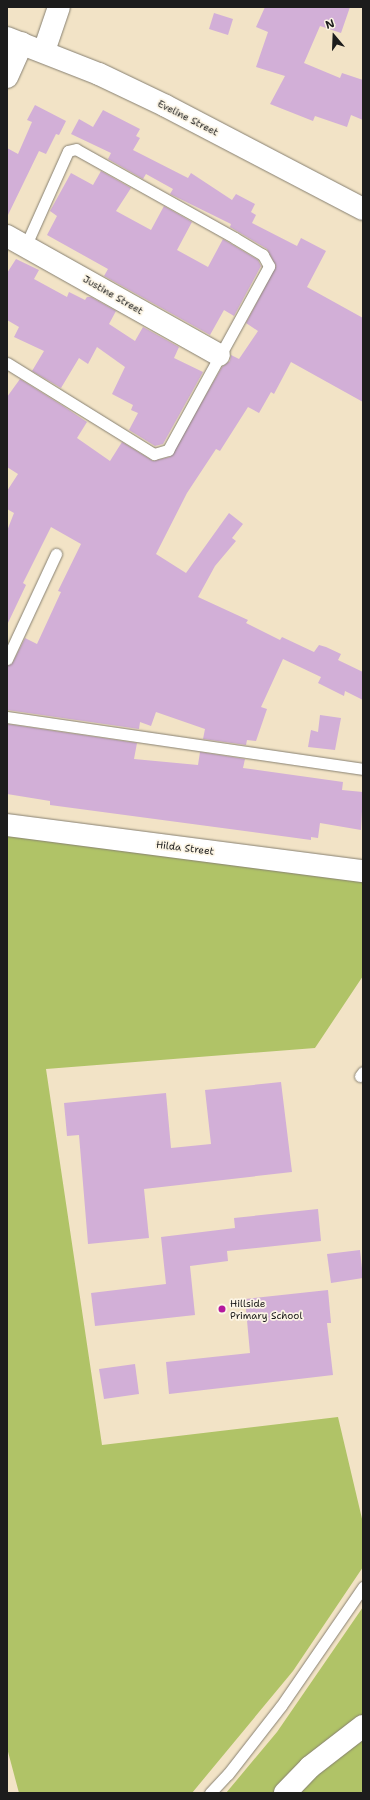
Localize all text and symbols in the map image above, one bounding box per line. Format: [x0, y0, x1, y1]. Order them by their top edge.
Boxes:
north arrow [314, 16, 354, 56]
text: N [323, 16, 336, 33]
street label: Eveline Street [156, 98, 220, 138]
street label: Justine Street [81, 273, 145, 317]
street label: Hilda Street [155, 838, 215, 858]
place label: Hillside Primary School [230, 1297, 302, 1320]
marker: Hillside Primary School [217, 1304, 227, 1314]

